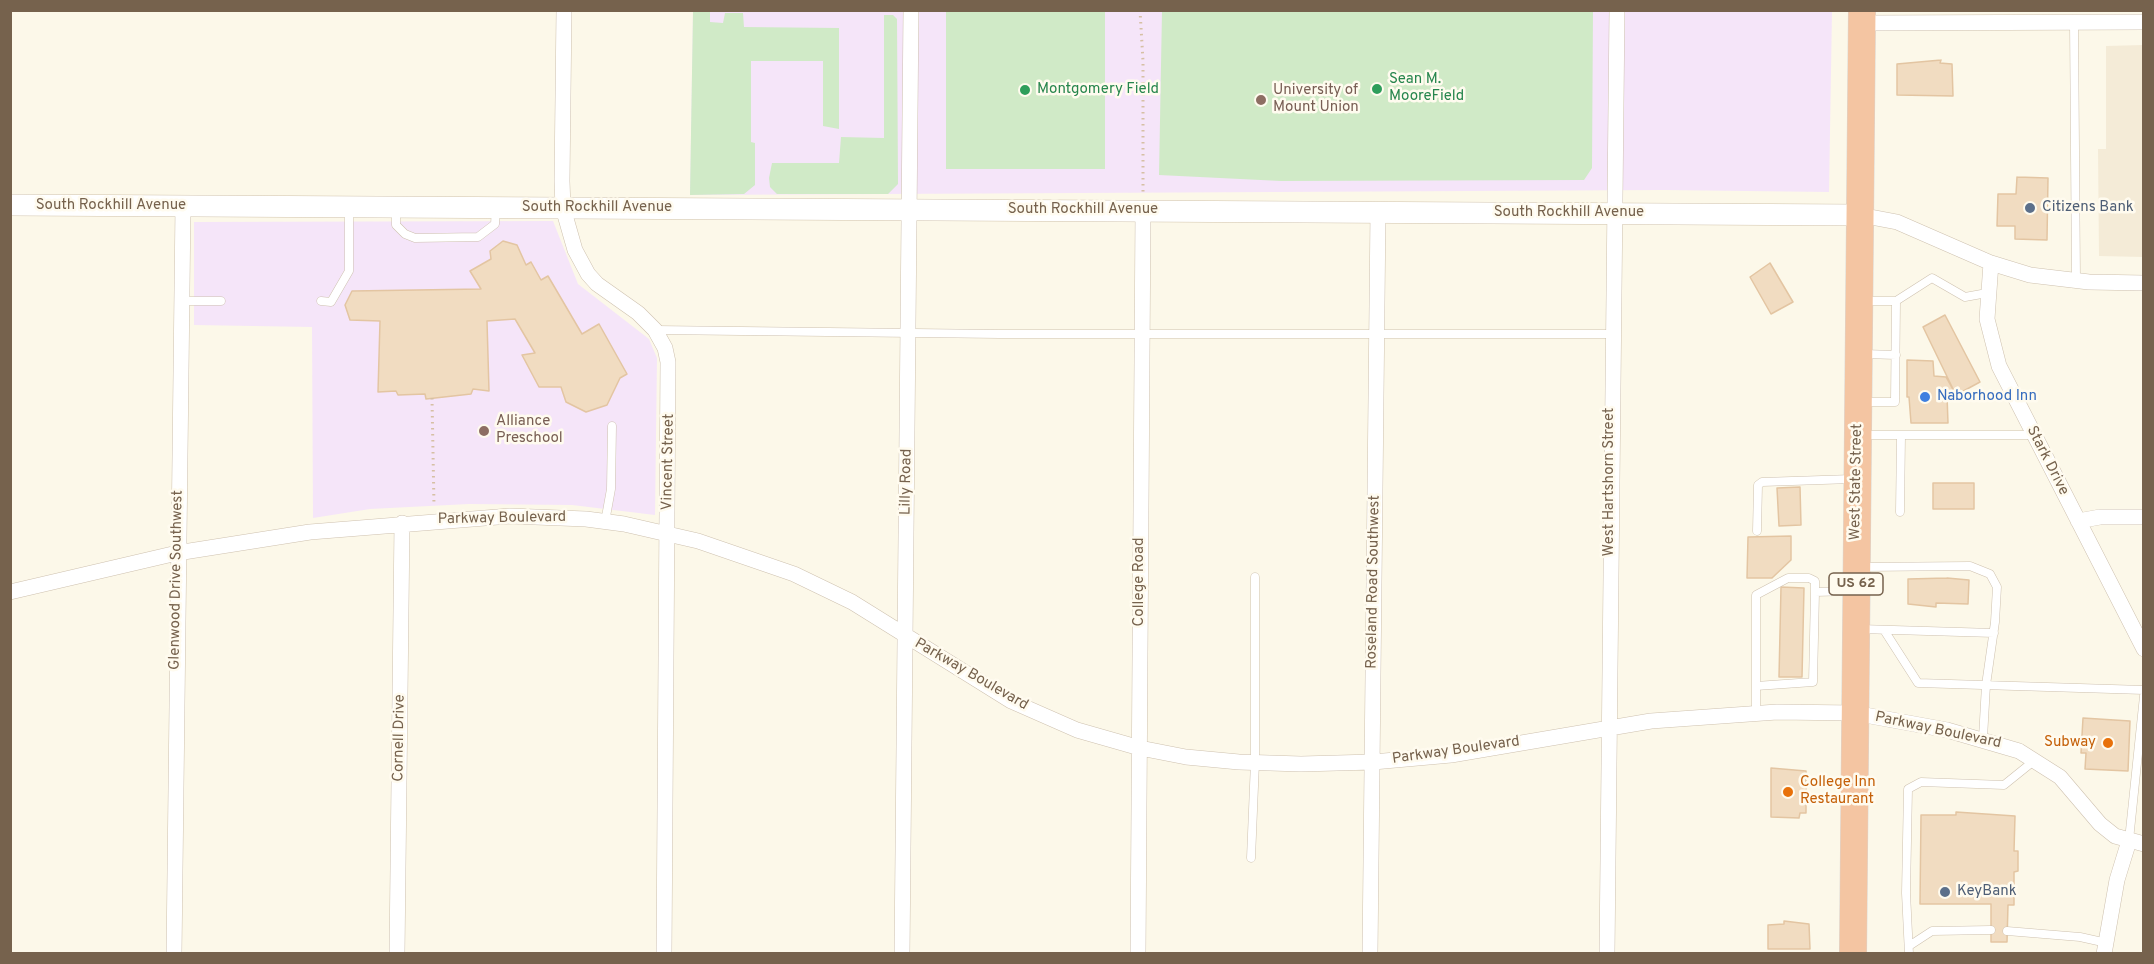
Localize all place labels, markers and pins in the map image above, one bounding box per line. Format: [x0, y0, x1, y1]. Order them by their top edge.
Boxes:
place label: Sean M. MooreField [1389, 71, 1464, 106]
place label: Montgomery Field [1037, 81, 1159, 99]
place label: University of Mount Union [1273, 82, 1359, 117]
marker: Sean M. MooreField [1370, 82, 1384, 96]
marker: Montgomery Field [1018, 83, 1032, 97]
marker: University of Mount Union [1254, 93, 1268, 107]
place label: Citizens Bank [2042, 199, 2134, 217]
marker: Citizens Bank [2023, 201, 2037, 215]
place label: Naborhood Inn [1937, 388, 2037, 406]
marker: Naborhood Inn [1918, 390, 1932, 404]
place label: Alliance Preschool [496, 413, 563, 448]
marker: Alliance Preschool [477, 424, 491, 438]
place label: Subway [2044, 734, 2096, 752]
marker: Subway [2101, 736, 2115, 750]
place label: College Inn Restaurant [1800, 774, 1876, 809]
marker: College Inn Restaurant [1781, 785, 1795, 799]
place label: KeyBank [1957, 883, 2017, 901]
marker: KeyBank [1938, 885, 1952, 899]

